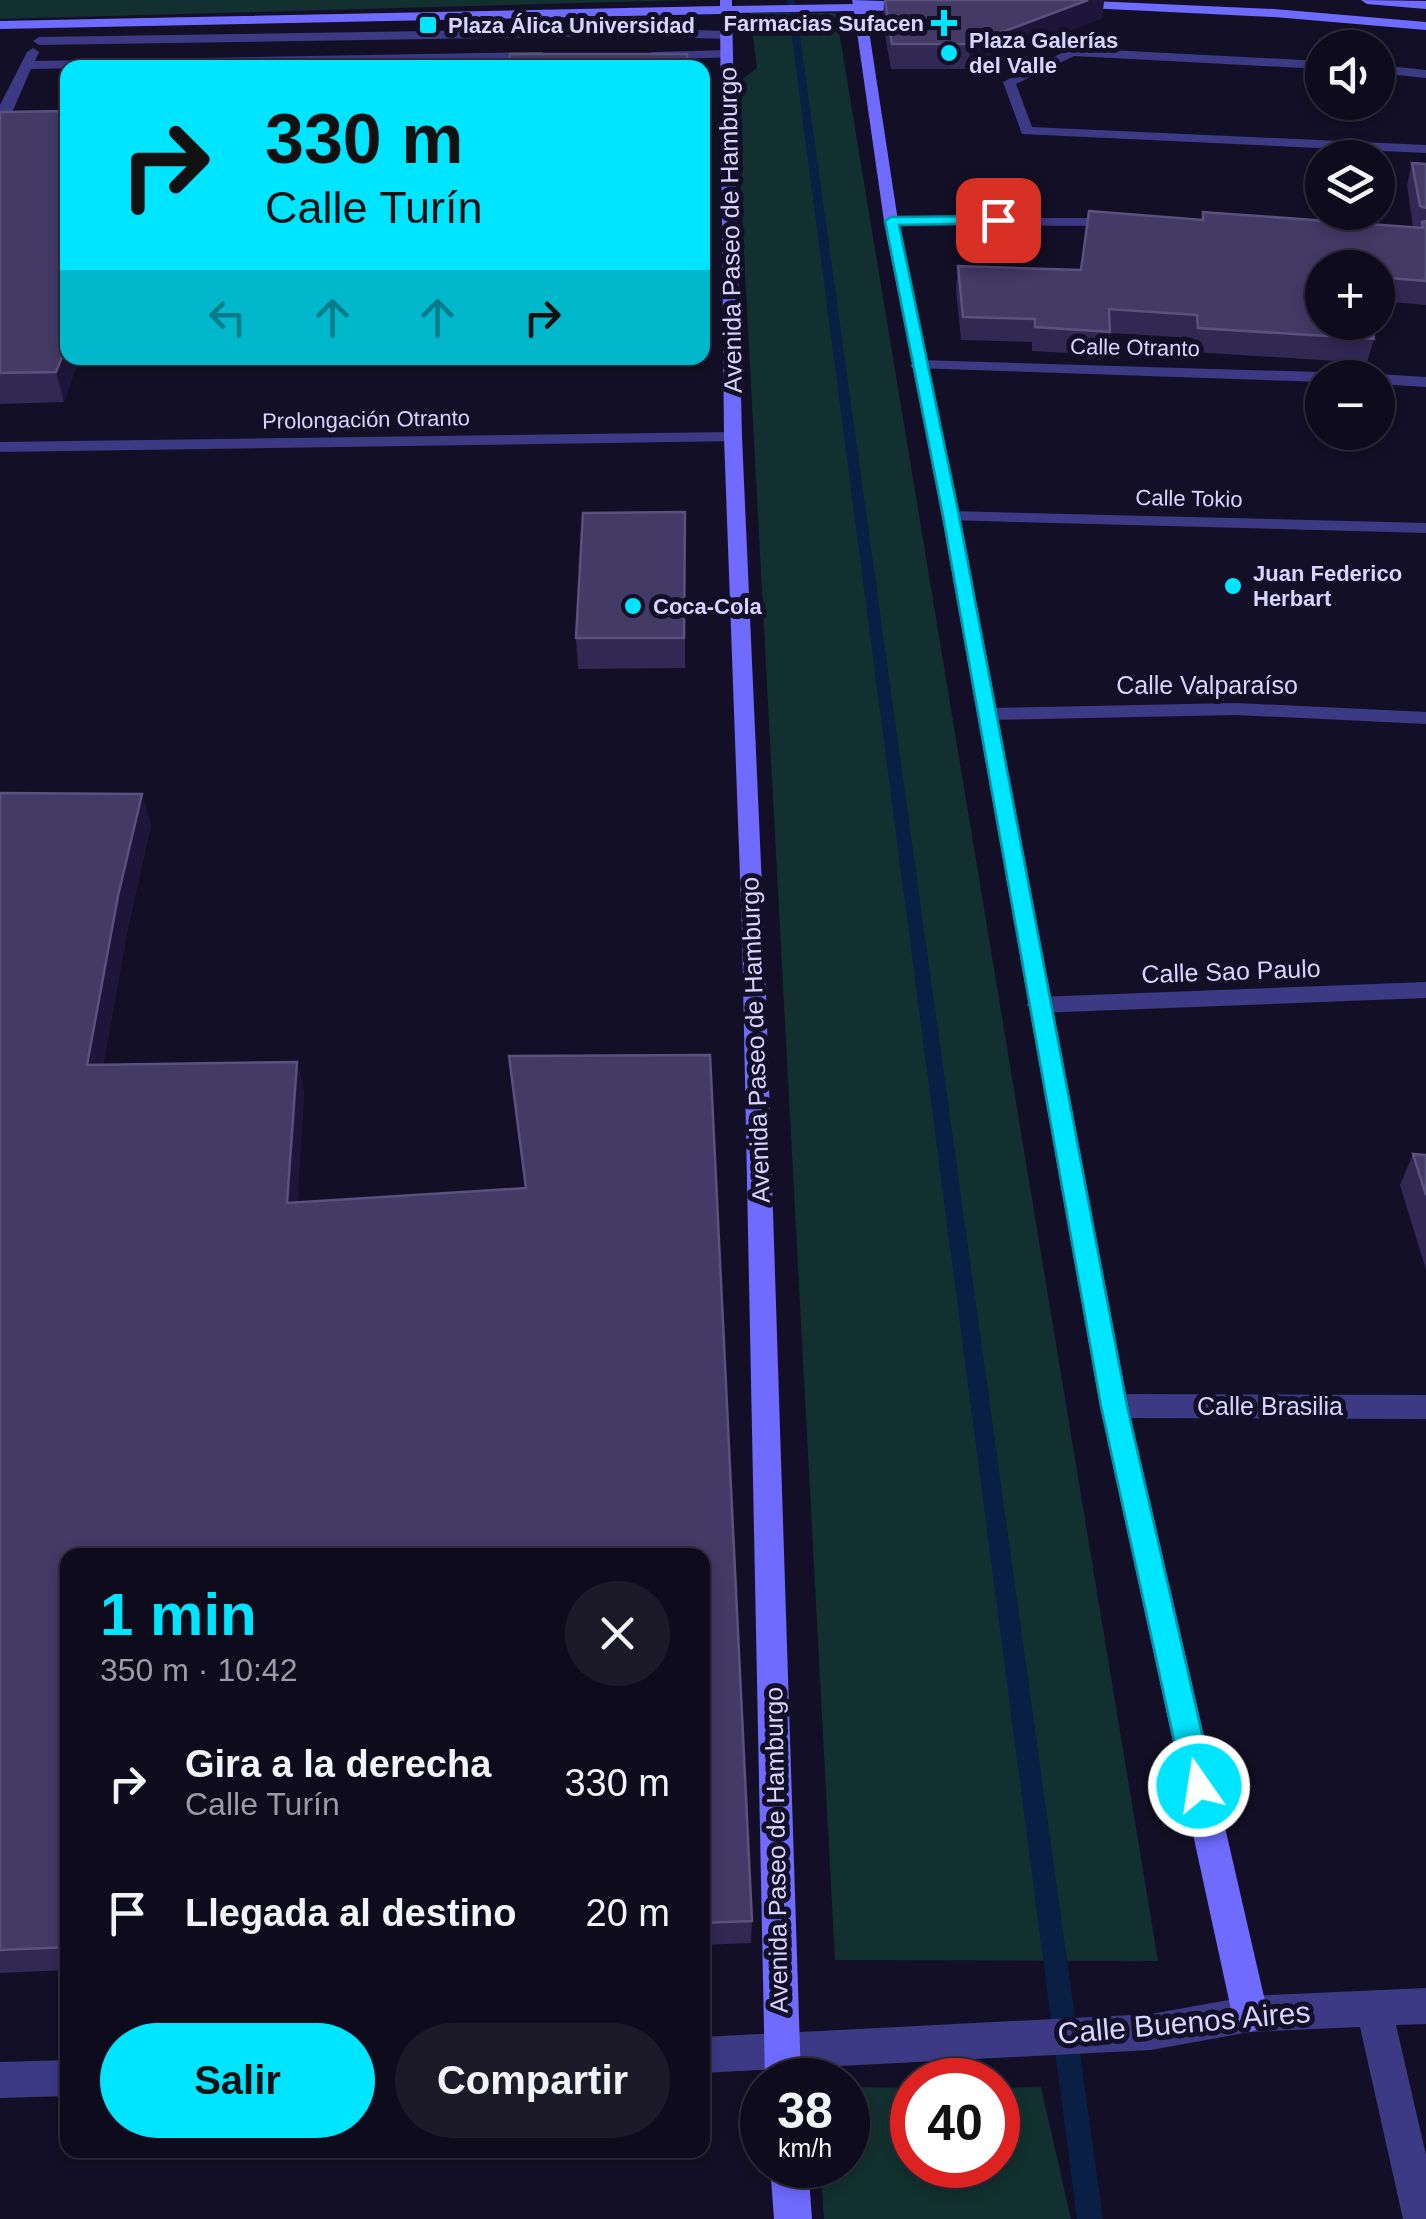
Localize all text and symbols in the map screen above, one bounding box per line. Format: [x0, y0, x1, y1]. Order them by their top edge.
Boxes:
place label: Farmacias Sufacen [723, 11, 924, 36]
marker: Farmacias Sufacen [933, 12, 955, 34]
place label: Plaza Álica Universidad [448, 13, 695, 38]
marker: Plaza Álica Universidad [417, 14, 439, 36]
place label: Plaza Galerías del Valle [969, 28, 1118, 78]
map controls [1305, 30, 1395, 450]
button: sound [1305, 30, 1395, 120]
marker: Plaza Galerías del Valle [938, 42, 960, 64]
street label: Avenida Paseo de Hamburgo [713, 67, 747, 393]
icon: right [100, 100, 230, 230]
text: 330 m [265, 100, 463, 178]
button: layers [1305, 140, 1395, 230]
pin [956, 178, 1041, 263]
text: Calle Turín [265, 182, 483, 233]
icon: arrive [971, 193, 1026, 248]
button: + [1305, 250, 1395, 340]
icon: left [200, 290, 255, 345]
icon: ahead [305, 290, 360, 345]
icon: ahead [410, 290, 465, 345]
icon: right [515, 290, 570, 345]
street label: Calle Otranto [1070, 334, 1200, 361]
button: − [1305, 360, 1395, 450]
street label: Prolongación Otranto [262, 405, 470, 434]
street label: Calle Tokio [1135, 485, 1243, 512]
place label: Juan Federico Herbart [1253, 561, 1402, 611]
marker: Juan Federico Herbart [1222, 575, 1244, 597]
place label: Coca-Cola [653, 594, 763, 619]
marker: Coca-Cola [622, 595, 644, 617]
street label: Calle Valparaíso [1116, 671, 1298, 699]
street label: Avenida Paseo de Hamburgo [735, 877, 775, 1203]
street label: Calle Sao Paulo [1141, 954, 1321, 988]
street label: Calle Brasilia [1197, 1392, 1343, 1420]
text: 1 min [100, 1581, 257, 1648]
button: close [565, 1581, 670, 1686]
text: 350 m · 10:42 [100, 1652, 297, 1688]
street label: Avenida Paseo de Hamburgo [759, 1687, 793, 2013]
position arrow [1147, 1734, 1251, 1838]
text: Gira a la derecha [185, 1743, 491, 1785]
icon: right [100, 1756, 155, 1811]
text: 330 m [564, 1762, 670, 1804]
text: Calle Turín [185, 1786, 340, 1822]
icon: arrive [100, 1886, 155, 1941]
text: Llegada al destino [185, 1892, 517, 1934]
text: 20 m [586, 1892, 670, 1934]
street label: Calle Buenos Aires [1056, 1995, 1312, 2050]
button: Salir [100, 2023, 375, 2138]
button: Compartir [395, 2023, 670, 2138]
speed limit sign: 40 [890, 2058, 1020, 2188]
text: 38 [777, 2083, 833, 2139]
text: km/h [778, 2134, 832, 2162]

